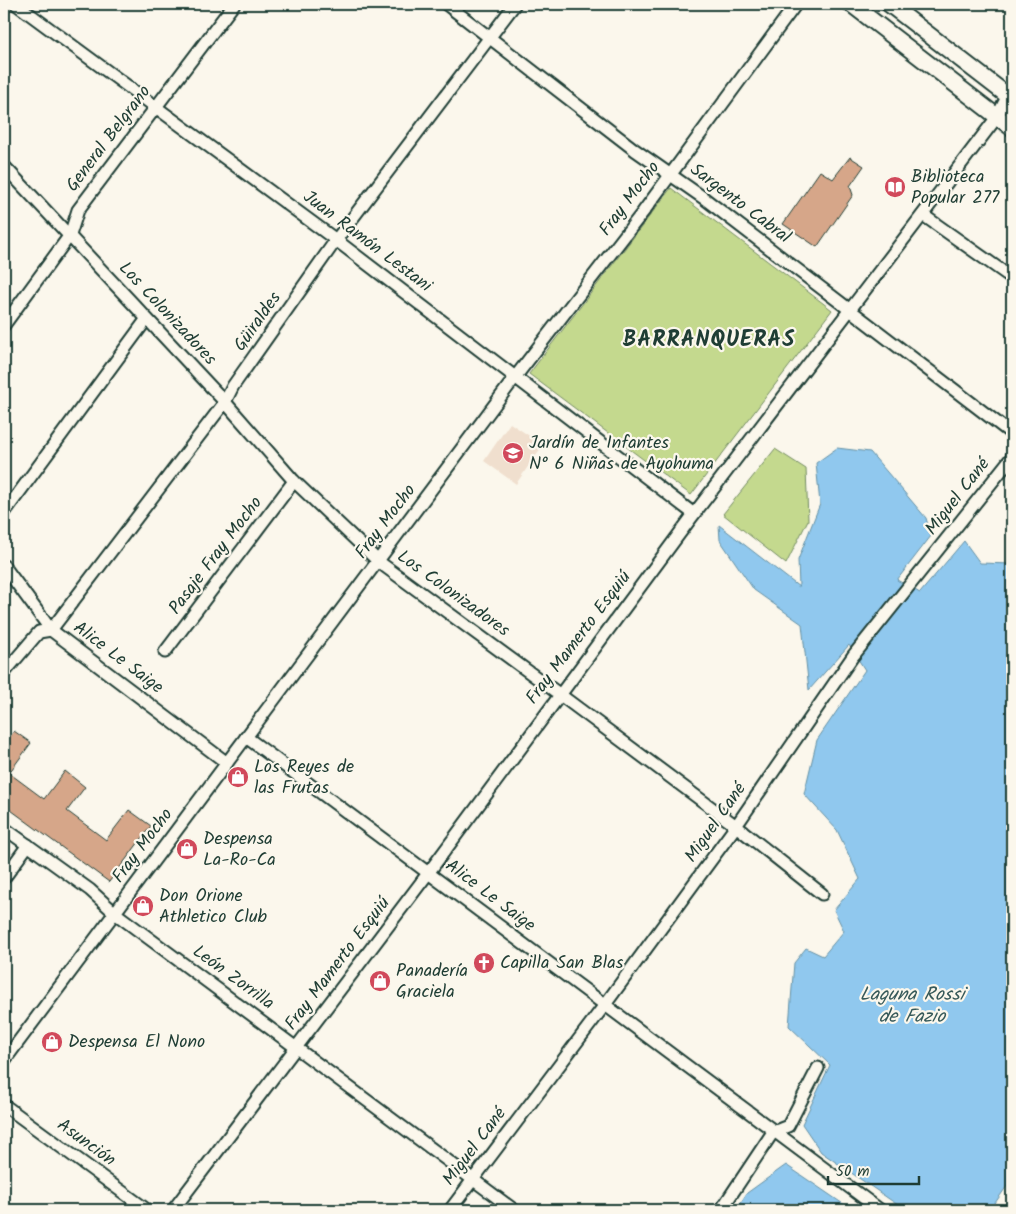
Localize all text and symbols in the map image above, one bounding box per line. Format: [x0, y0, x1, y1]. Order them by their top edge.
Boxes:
street label: General Belgrano [59, 79, 159, 199]
street label: Fray Mocho [592, 155, 668, 243]
street label: Sargento Cabral [683, 156, 797, 252]
place label: Biblioteca Popular 277 [911, 163, 1000, 213]
library icon: Biblioteca Popular 277 [883, 175, 907, 199]
street label: Juan Ramón Lestani [296, 184, 438, 301]
street label: Los Colonizadores [111, 255, 223, 373]
street label: Güiraldes [227, 286, 289, 358]
district label: BARRANQUERAS [623, 323, 795, 358]
place label: Jardín de Infantes N° 6 Niñas de Ayohuma [529, 429, 714, 479]
school or university icon: Jardín de Infantes N° 6 Niñas de Ayohuma [501, 441, 525, 465]
street label: Miguel Cané [918, 451, 998, 542]
street label: Fray Mocho [348, 478, 424, 566]
street label: Pasaje Fray Mocho [162, 491, 270, 621]
street label: Los Colonizadores [390, 543, 516, 645]
street label: Fray Mamerto Esquiú [519, 565, 639, 711]
street label: Alice Le Saige [67, 614, 169, 702]
place label: Los Reyes de las Frutas [254, 753, 354, 803]
shop icon: Los Reyes de las Frutas [226, 765, 250, 789]
street label: Miguel Cané [678, 776, 755, 869]
street label: Fray Mocho [105, 802, 181, 890]
place label: Despensa La-Ro-Ca [203, 825, 276, 875]
shop icon: Despensa La-Ro-Ca [175, 837, 199, 861]
street label: Alice Le Saige [439, 852, 541, 940]
place label: Don Orione Athletico Club [159, 882, 268, 932]
street label: Fray Mamerto Esquiú [278, 891, 398, 1037]
shop icon: Don Orione Athletico Club [131, 894, 155, 918]
street label: León Zorrilla [186, 938, 280, 1018]
place label: Capilla San Blas [500, 949, 624, 978]
church icon: Capilla San Blas [472, 951, 496, 975]
place label: Panadería Graciela [396, 957, 468, 1007]
shop icon: Panadería Graciela [368, 969, 392, 993]
water label: Laguna Rossi de Fazio [860, 980, 969, 1032]
place label: Despensa El Nono [68, 1028, 205, 1057]
shop icon: Despensa El Nono [40, 1030, 64, 1054]
street label: Miguel Cané [436, 1101, 515, 1193]
street label: Asunción [50, 1112, 122, 1174]
scale bar [828, 1154, 920, 1186]
text: 50 m [836, 1160, 870, 1184]

